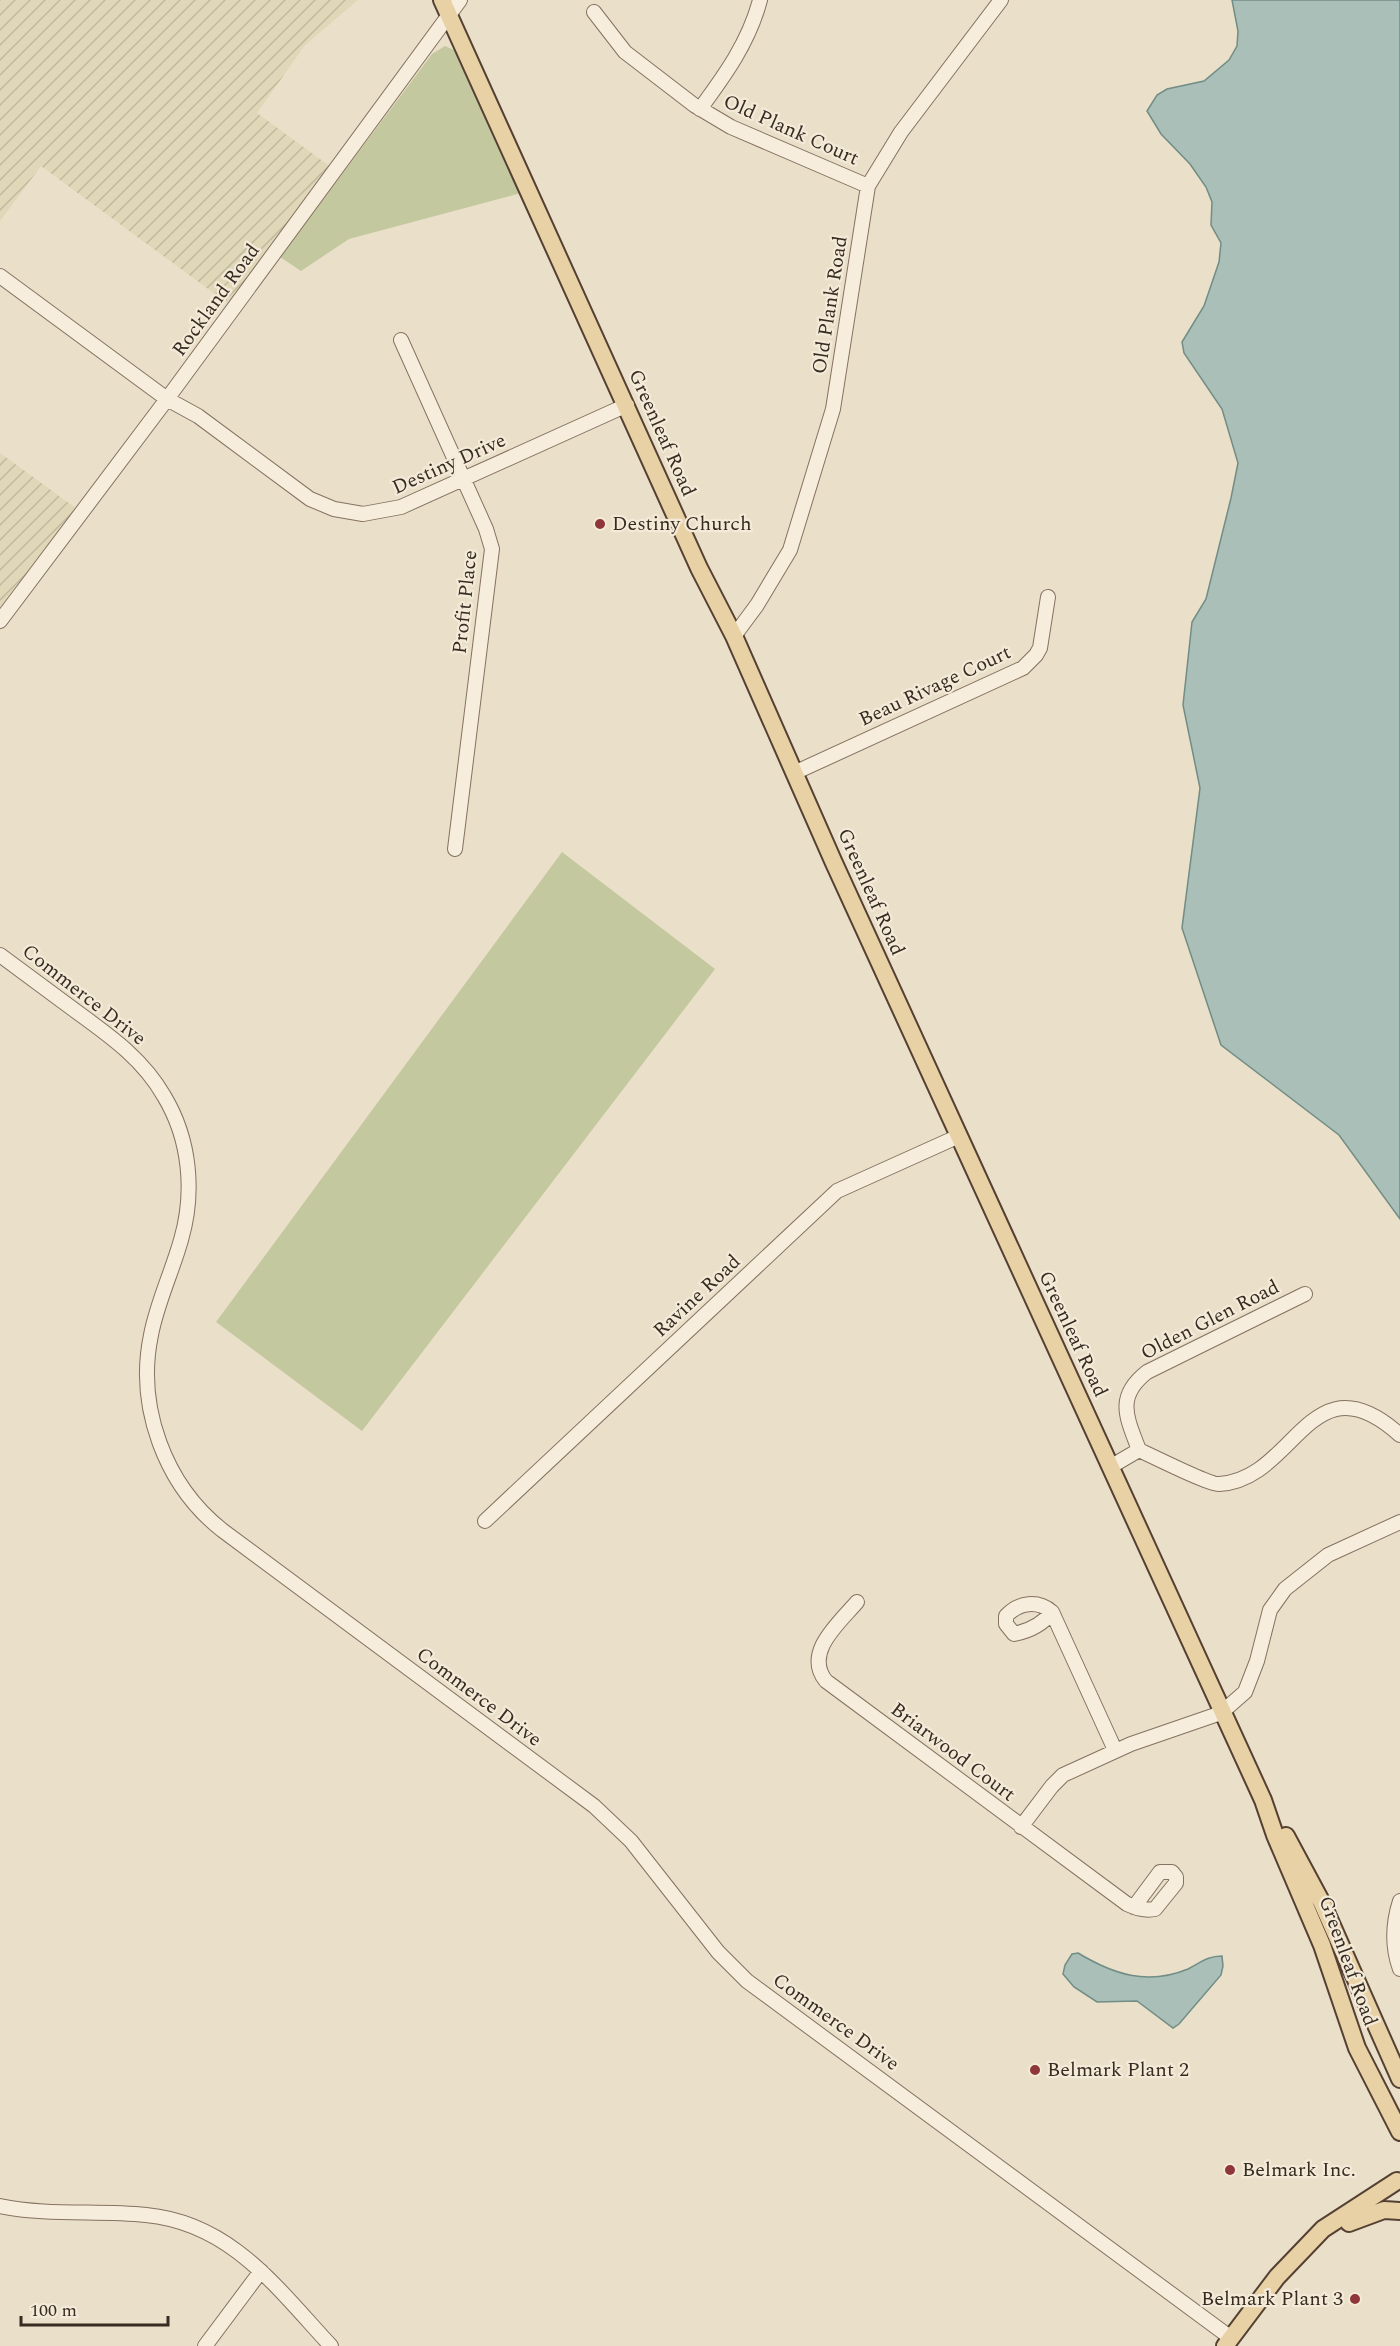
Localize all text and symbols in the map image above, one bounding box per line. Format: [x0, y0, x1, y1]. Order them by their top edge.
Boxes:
street label: Old Plank Court [718, 87, 864, 173]
street label: Old Plank Road [804, 234, 856, 376]
street label: Rockland Road [165, 237, 267, 363]
street label: Greenleaf Road [621, 365, 703, 501]
street label: Destiny Drive [387, 425, 511, 503]
place label: Destiny Church [612, 509, 752, 539]
marker: Destiny Church [593, 517, 607, 531]
street label: Profit Place [445, 549, 485, 655]
street label: Beau Rivage Court [854, 638, 1016, 734]
street label: Greenleaf Road [830, 824, 912, 960]
street label: Commerce Drive [15, 937, 153, 1053]
street label: Ravine Road [646, 1247, 748, 1345]
street label: Greenleaf Road [1031, 1266, 1115, 1402]
street label: Olden Glen Road [1135, 1272, 1285, 1368]
street label: Commerce Drive [410, 1640, 548, 1754]
street label: Briarwood Court [884, 1695, 1022, 1809]
street label: Greenleaf Road [1311, 1892, 1385, 2030]
street label: Commerce Drive [766, 1966, 906, 2078]
place label: Belmark Plant 2 [1047, 2055, 1189, 2085]
marker: Belmark Plant 2 [1028, 2063, 1042, 2077]
place label: Belmark Inc. [1242, 2155, 1356, 2185]
marker: Belmark Inc. [1223, 2163, 1237, 2177]
place label: Belmark Plant 3 [1201, 2284, 1343, 2314]
scale bar [21, 2289, 168, 2327]
marker: Belmark Plant 3 [1348, 2292, 1362, 2306]
text: 100 m [30, 2297, 77, 2324]

